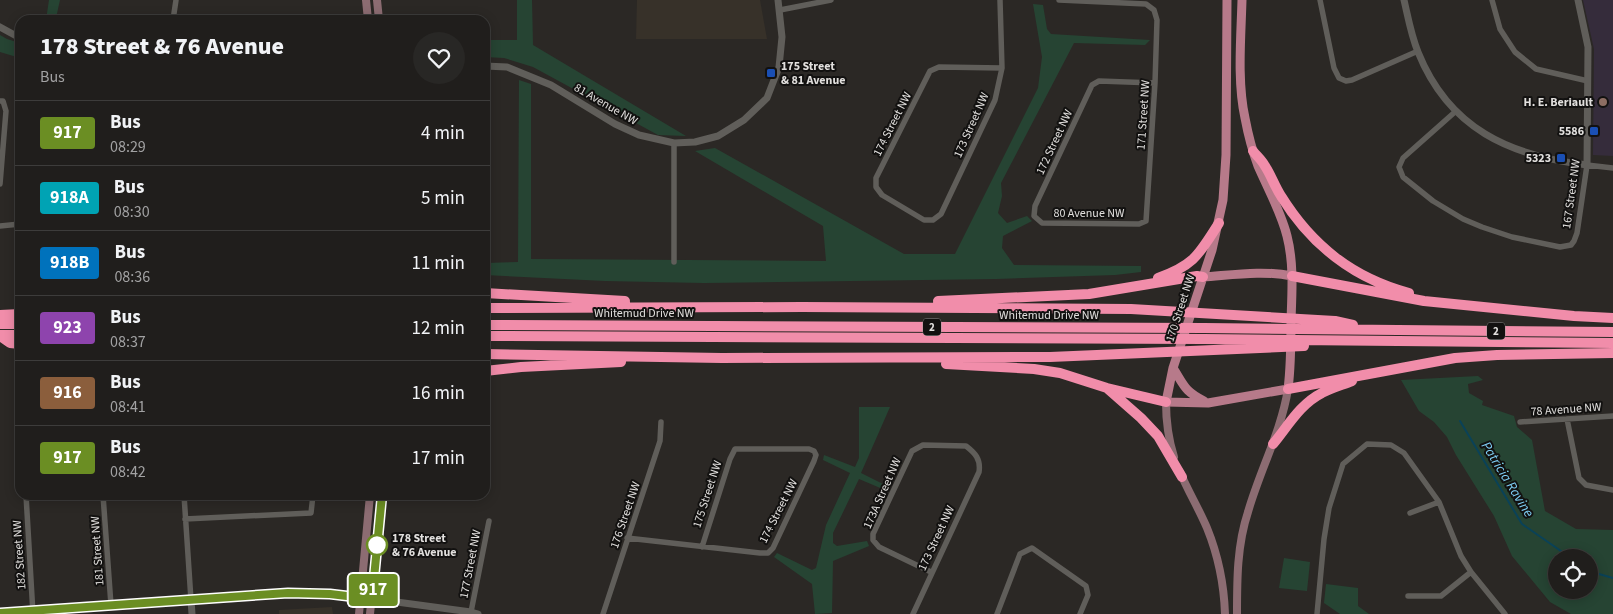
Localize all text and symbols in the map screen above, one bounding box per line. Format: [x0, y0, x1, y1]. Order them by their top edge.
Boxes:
text: 178 Street & 76 Avenue [40, 29, 284, 64]
button: heart [413, 32, 465, 84]
place label: 175 Street & 81 Avenue [781, 58, 845, 89]
text: Bus [40, 66, 65, 88]
marker: 175 Street & 81 Avenue [765, 67, 777, 79]
street label: 81 Avenue NW [571, 79, 641, 130]
street label: 171 Street NW [1133, 79, 1154, 151]
street label: 174 Street NW [869, 89, 916, 159]
street label: 173 Street NW [949, 89, 994, 161]
place label: H. E. Beriault [1524, 94, 1593, 111]
marker: H. E. Beriault [1597, 96, 1609, 108]
street label: 172 Street NW [1032, 106, 1077, 178]
text: Bus [110, 109, 141, 136]
text: 917 [53, 120, 82, 145]
text: 4 min [421, 120, 465, 147]
place label: 5586 [1559, 123, 1584, 140]
marker: 5586 [1588, 125, 1600, 137]
text: 08:29 [110, 136, 146, 158]
place label: 5323 [1526, 150, 1551, 167]
marker: 5323 [1555, 152, 1567, 164]
street label: 167 Street NW [1558, 158, 1585, 230]
text: Bus [114, 174, 145, 201]
text: 918A [50, 185, 89, 210]
text: 5 min [421, 185, 465, 212]
text: 08:30 [114, 201, 150, 223]
street label: 80 Avenue NW [1054, 205, 1125, 222]
text: Bus [114, 239, 145, 266]
text: 918B [50, 250, 89, 275]
text: 11 min [411, 250, 465, 277]
text: 08:36 [114, 266, 150, 288]
street label: 170 Street NW [1162, 272, 1200, 344]
text: Bus [110, 304, 141, 331]
street label: Whitemud Drive NW [594, 305, 695, 322]
street label: Whitemud Drive NW [999, 307, 1100, 324]
text: 923 [53, 315, 82, 340]
text: 12 min [411, 315, 465, 342]
road number: 2 [923, 318, 941, 336]
road number: 2 [1487, 322, 1505, 340]
text: 08:37 [110, 331, 146, 353]
text: Bus [110, 369, 141, 396]
text: 916 [53, 380, 82, 405]
text: 16 min [411, 380, 465, 407]
text: 08:41 [110, 396, 146, 418]
street label: 78 Avenue NW [1530, 399, 1603, 420]
text: Bus [110, 434, 141, 461]
water label: Patricia Ravine [1476, 438, 1539, 522]
text: 917 [53, 445, 82, 470]
text: 17 min [411, 445, 465, 472]
street label: 173A Street NW [859, 454, 906, 532]
street label: 175 Street NW [689, 458, 727, 530]
text: 08:42 [110, 461, 146, 483]
street label: 174 Street NW [755, 476, 802, 546]
street label: 176 Street NW [606, 479, 645, 551]
street label: 173 Street NW [914, 502, 959, 574]
street label: 181 Street NW [87, 515, 108, 586]
street label: 182 Street NW [9, 519, 30, 590]
street label: 177 Street NW [455, 528, 486, 600]
place label: 178 Street & 76 Avenue [392, 530, 456, 561]
marker: 178 Street & 76 Avenue [366, 534, 388, 556]
map controls [1548, 549, 1598, 599]
button: locate [1548, 549, 1598, 599]
line badge: 917 [344, 574, 402, 606]
text: 917 [359, 577, 387, 602]

